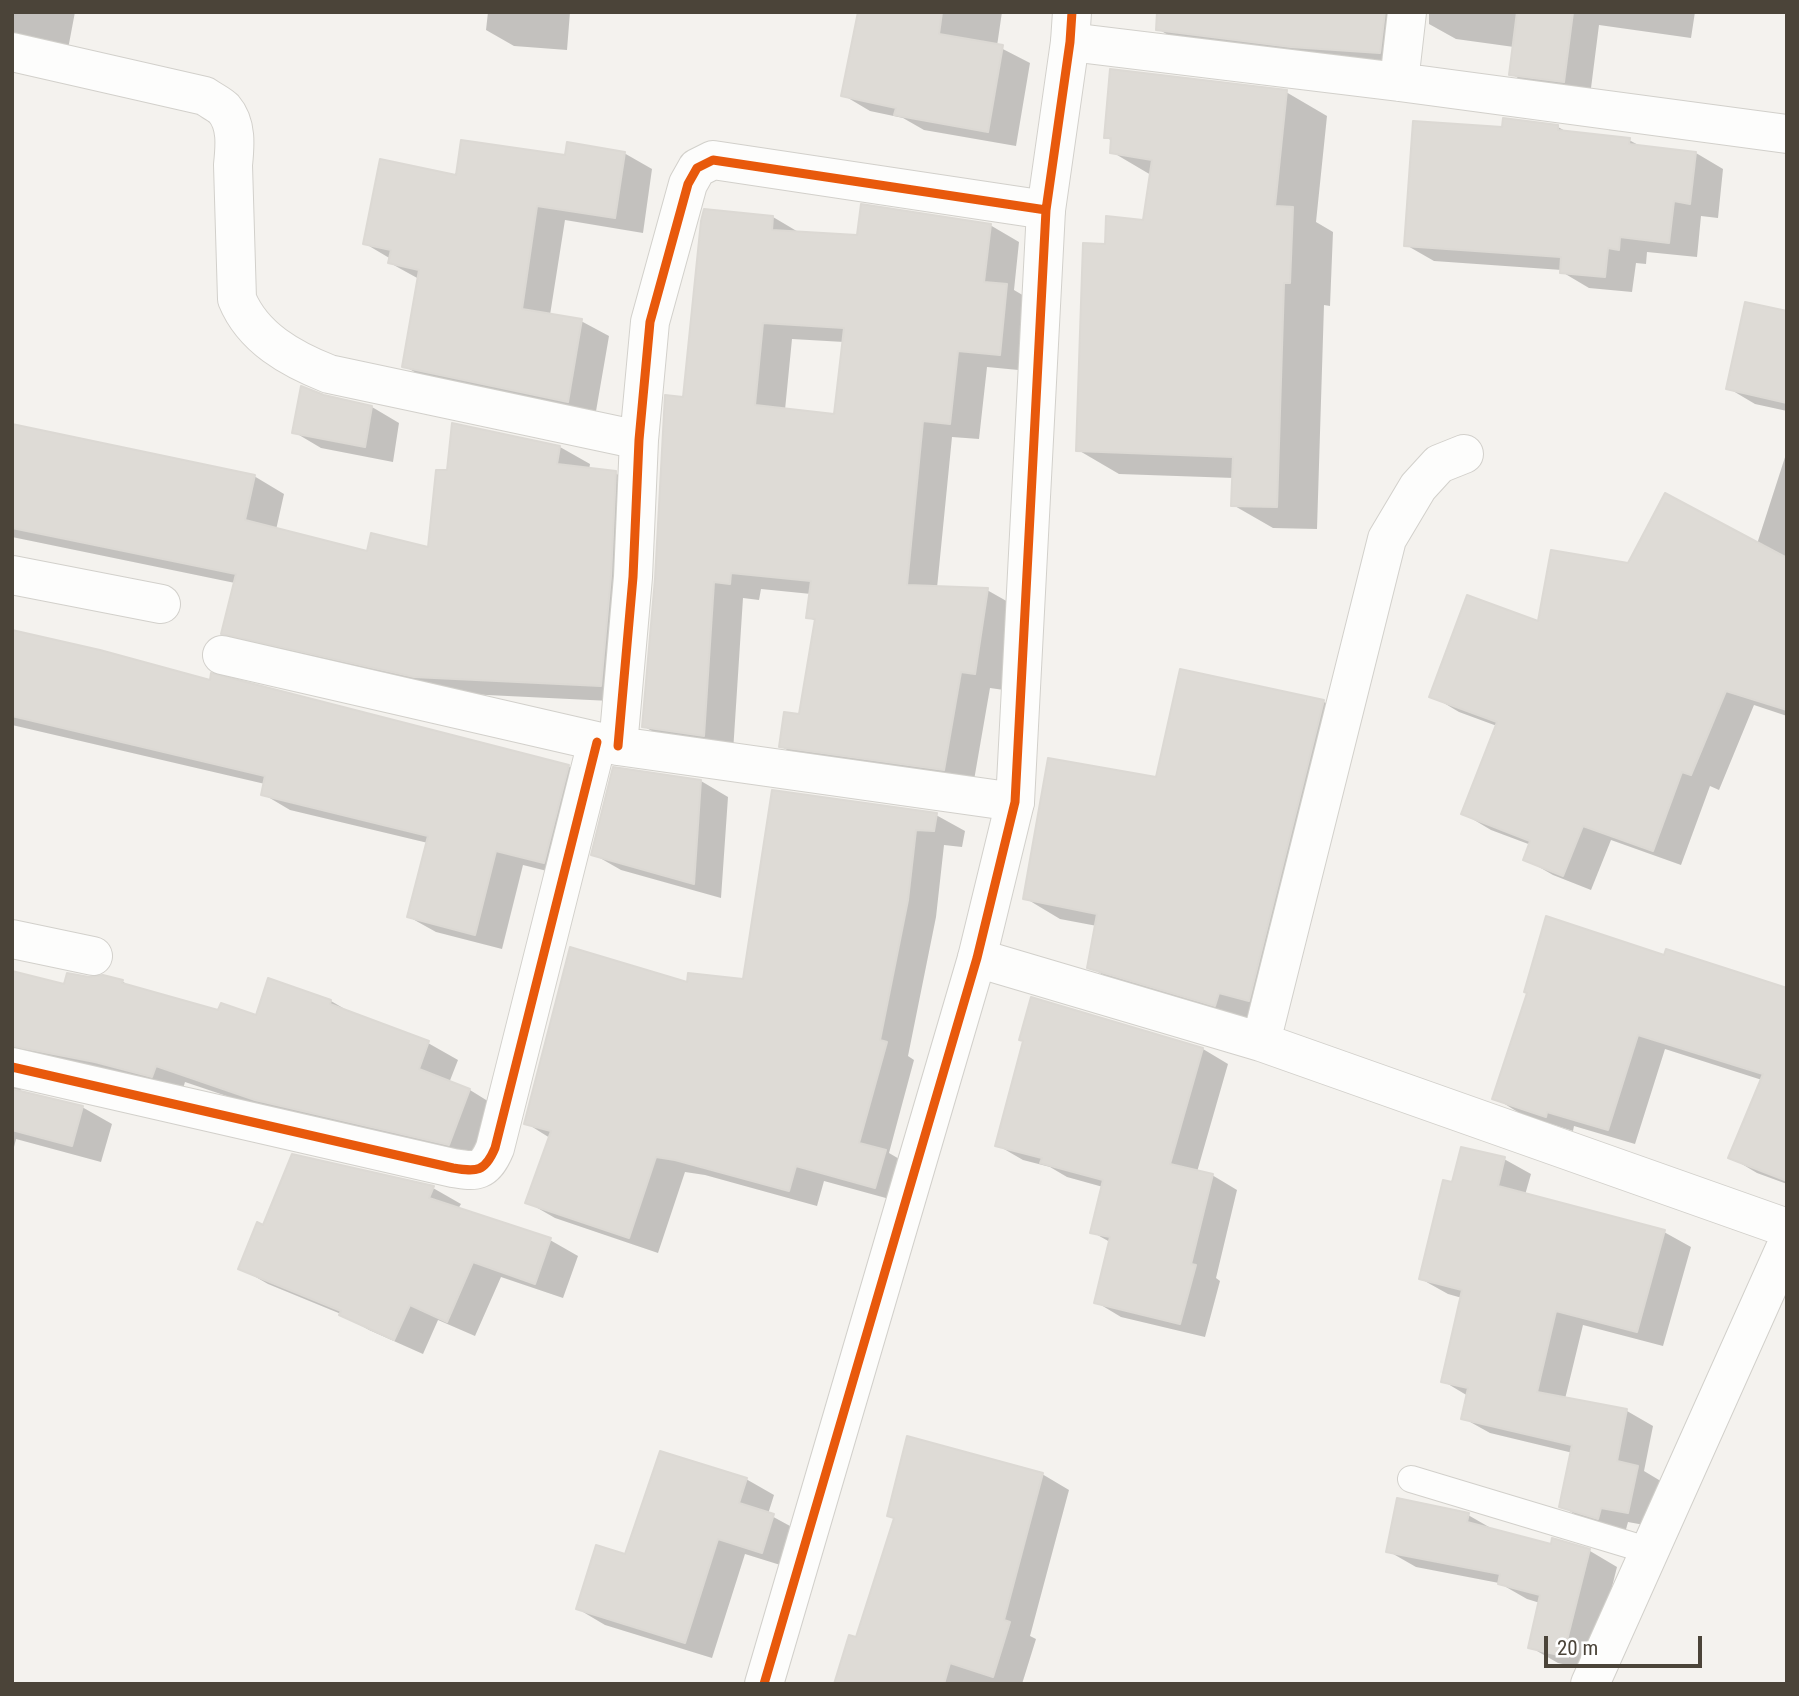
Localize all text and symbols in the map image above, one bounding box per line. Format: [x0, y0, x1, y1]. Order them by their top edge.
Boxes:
scale bar [1547, 1622, 1704, 1666]
text: 20 m [1557, 1636, 1598, 1660]

